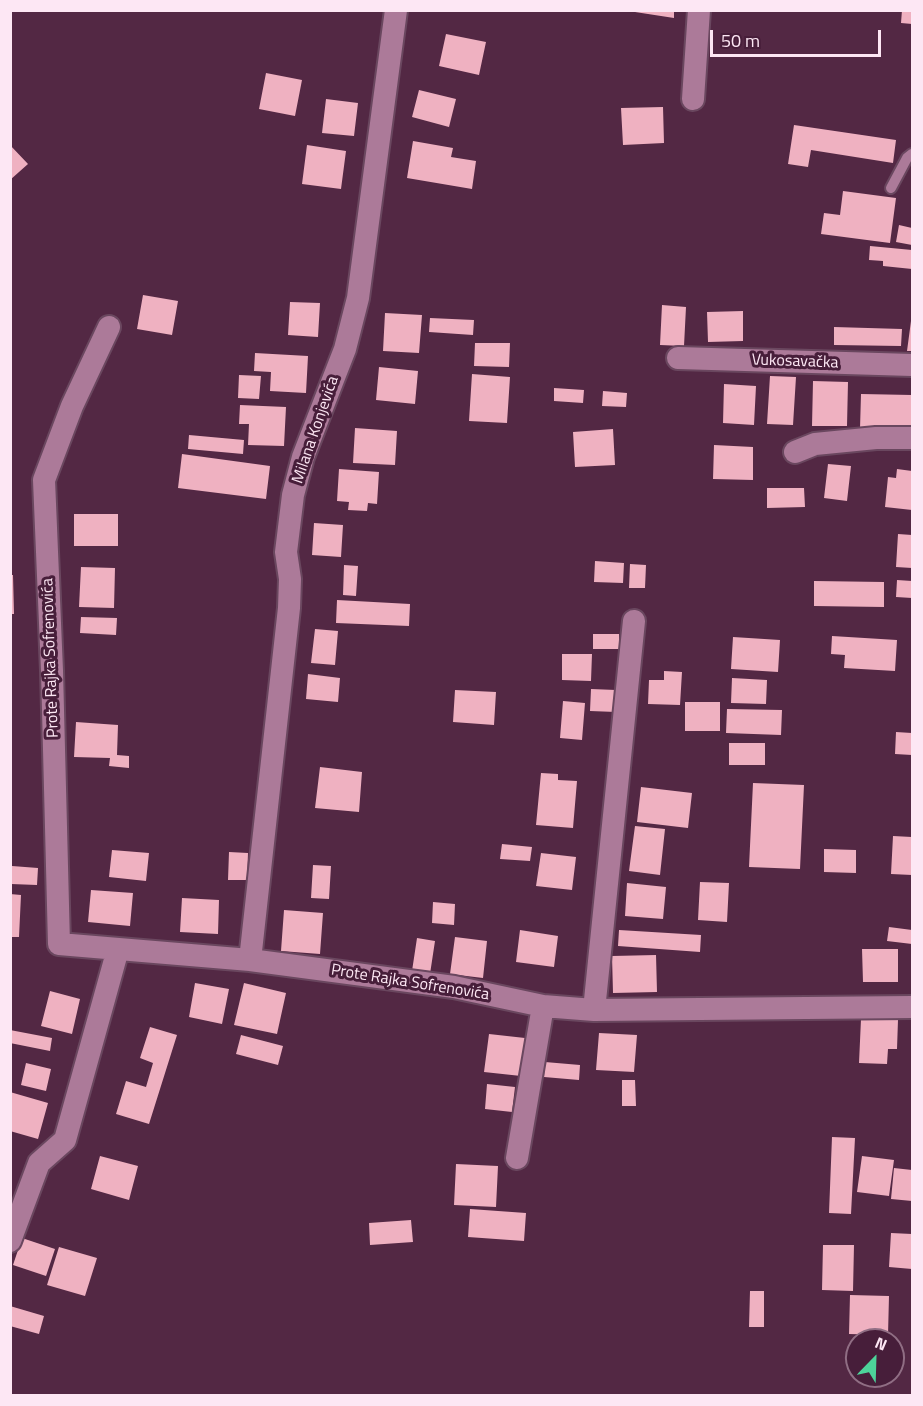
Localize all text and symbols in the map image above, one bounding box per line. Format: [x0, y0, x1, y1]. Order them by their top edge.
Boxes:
scale bar [713, 18, 884, 56]
text: 50 m [721, 27, 760, 54]
street label: Vukosavačka [751, 351, 839, 373]
street label: Milana Konjevića [289, 374, 343, 486]
street label: Prote Rajka Sofrenovića [39, 578, 63, 738]
street label: Prote Rajka Sofrenovića [330, 961, 490, 1005]
north arrow [845, 1328, 905, 1388]
text: N [871, 1330, 891, 1356]

